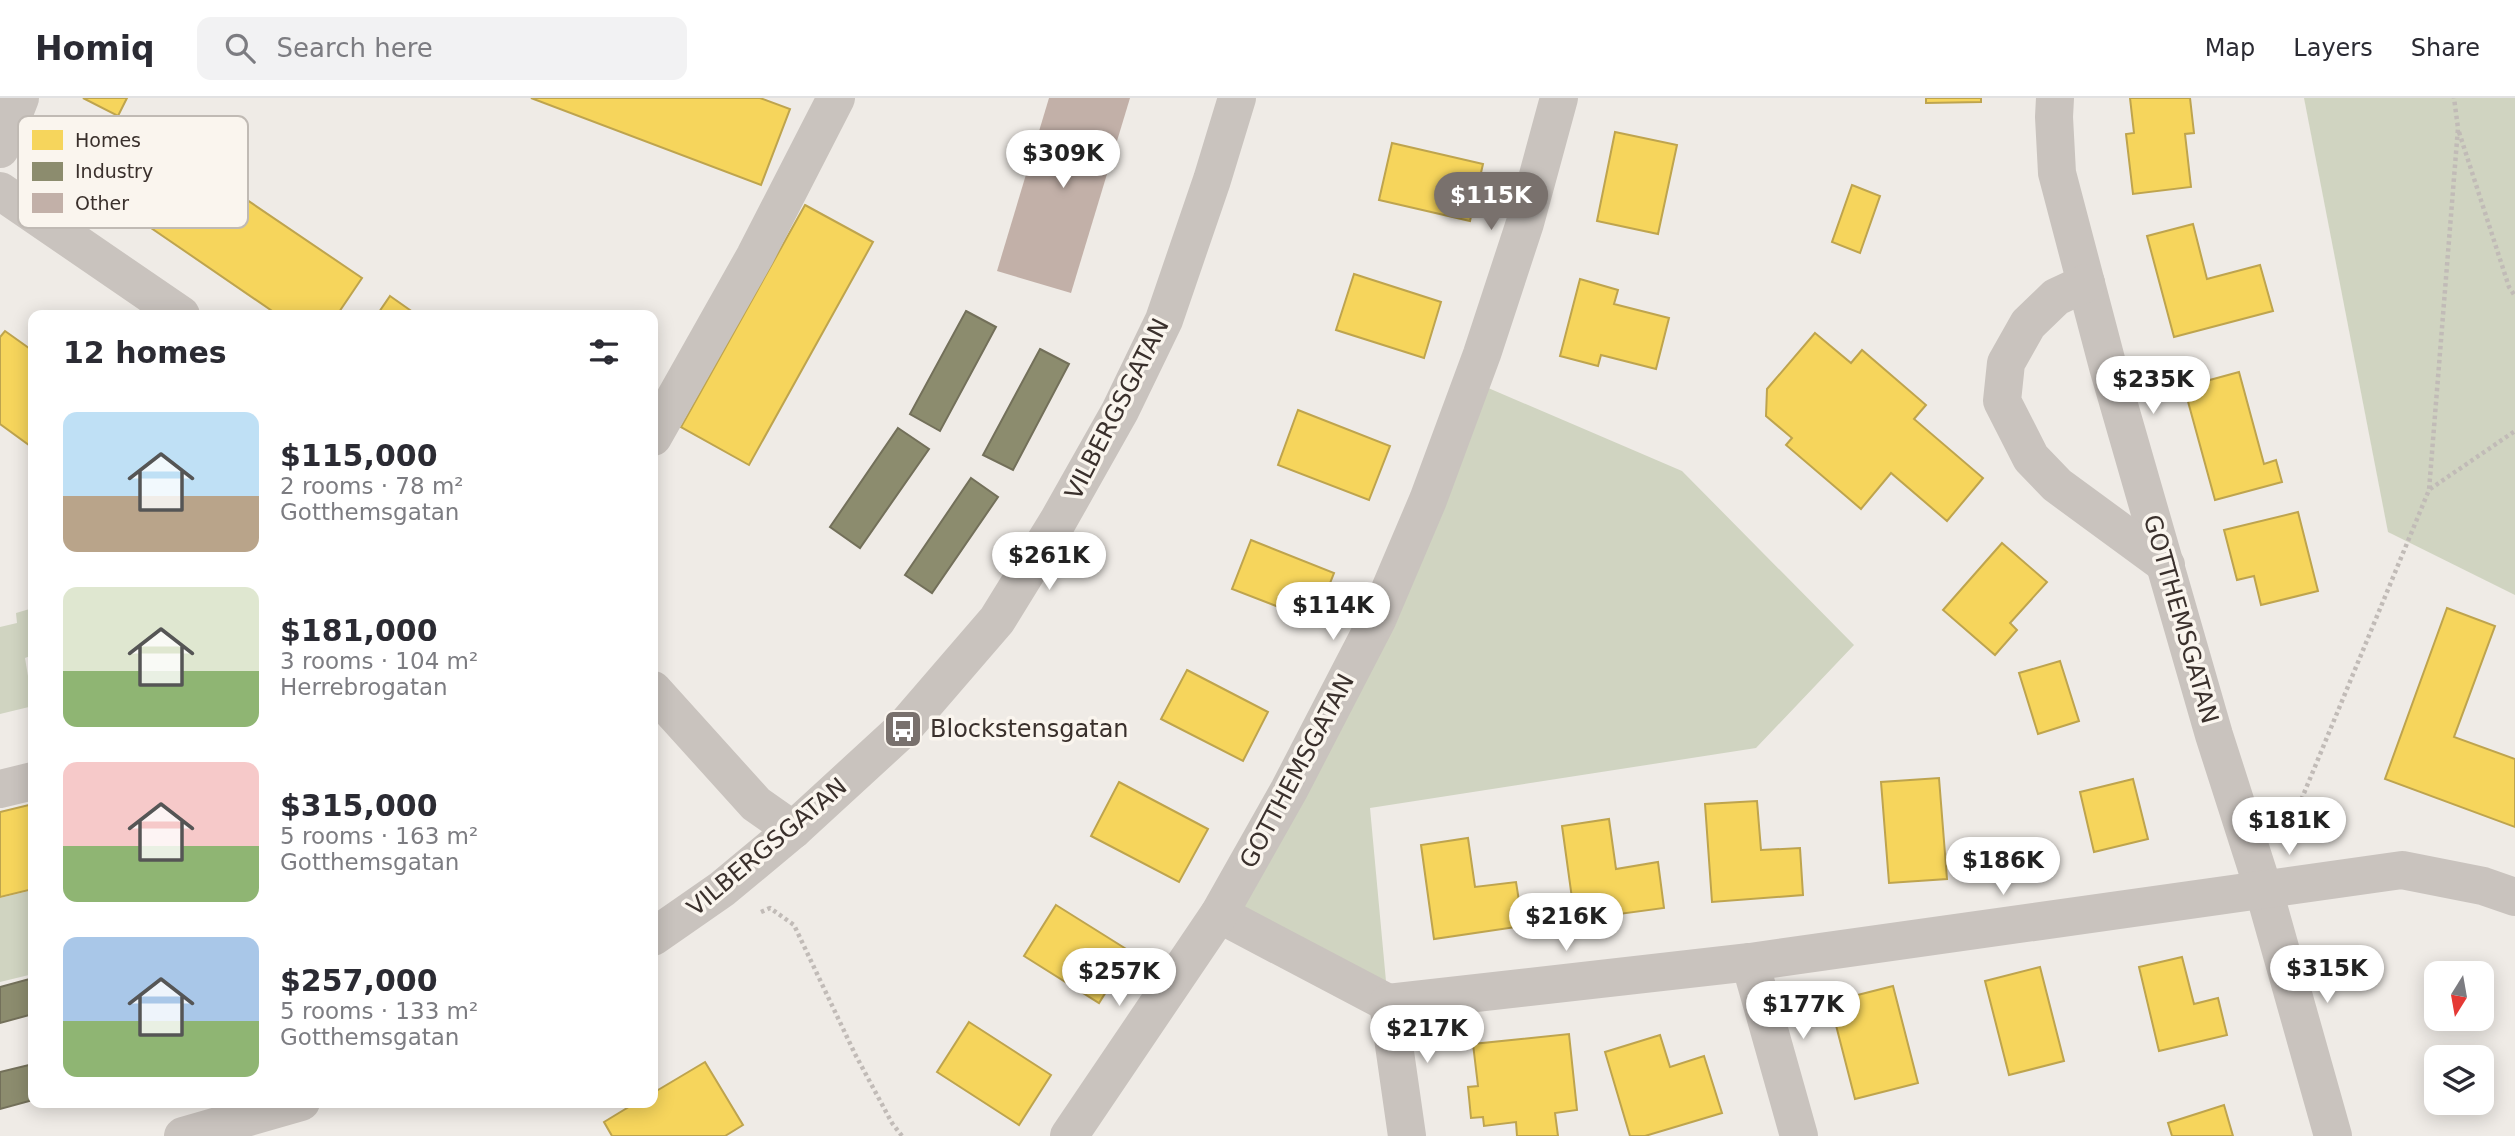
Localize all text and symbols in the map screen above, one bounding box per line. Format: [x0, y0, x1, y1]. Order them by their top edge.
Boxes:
search box [197, 17, 687, 80]
text: Homiq [35, 29, 155, 68]
icon: search [221, 29, 259, 67]
text: Search here [277, 33, 433, 63]
text: Map [2205, 34, 2255, 62]
text: Layers [2293, 34, 2373, 62]
text: Share [2411, 34, 2480, 62]
legend [18, 116, 248, 228]
text: Homes [75, 129, 141, 151]
pin: $309K [1014, 130, 1112, 190]
text: $309K [1022, 140, 1104, 166]
text: Industry [75, 160, 153, 182]
pin: $115K [1442, 172, 1540, 232]
text: $115K [1450, 182, 1532, 208]
text: Other [75, 192, 129, 214]
street label: VILBERGSGATAN [1059, 314, 1175, 504]
icon: filters [585, 333, 623, 371]
text: 12 homes [63, 335, 227, 370]
pin: $235K [2104, 356, 2202, 416]
text: $235K [2112, 366, 2194, 392]
text: $115,000 [280, 438, 438, 473]
icon: home [119, 440, 203, 524]
text: 2 rooms · 78 m² [280, 473, 464, 499]
text: Gotthemsgatan [280, 499, 459, 525]
street label: GOTTHEMSGATAN [2138, 511, 2224, 727]
pin: $261K [1000, 532, 1098, 592]
text: $261K [1008, 542, 1090, 568]
pin: $114K [1284, 582, 1382, 642]
text: $114K [1292, 592, 1374, 618]
text: $181,000 [280, 613, 438, 648]
icon: home [119, 615, 203, 699]
text: 3 rooms · 104 m² [280, 648, 478, 674]
street label: GOTTHEMSGATAN [1234, 669, 1360, 873]
text: Herrebrogatan [280, 674, 448, 700]
bus stop icon: Blockstensgatan [882, 708, 924, 750]
place label: Blockstensgatan [930, 715, 1129, 743]
street label: VILBERGSGATAN [682, 772, 852, 922]
text: $315,000 [280, 788, 438, 823]
icon: home [119, 790, 203, 874]
pin: $181K [2240, 798, 2338, 857]
text: $181K [2248, 807, 2330, 833]
text: 5 rooms · 163 m² [280, 823, 478, 849]
pin: $186K [1954, 838, 2052, 897]
text: $186K [1962, 847, 2044, 873]
text: Gotthemsgatan [280, 849, 459, 875]
pin: $216K [1517, 894, 1615, 953]
text: $216K [1525, 903, 1607, 929]
pin: $315K [2278, 946, 2376, 1005]
pin: $257K [1070, 948, 1168, 1008]
text: $315K [2286, 955, 2368, 981]
text: $257K [1078, 958, 1160, 984]
north arrow [2424, 961, 2494, 1031]
map controls [2424, 961, 2494, 1115]
text: $257,000 [280, 963, 438, 998]
icon: home [119, 965, 203, 1049]
pin: $177K [1754, 982, 1852, 1041]
text: $177K [1762, 991, 1844, 1017]
text: 5 rooms · 133 m² [280, 998, 478, 1024]
pin: $217K [1378, 1006, 1476, 1065]
text: $217K [1386, 1015, 1468, 1041]
text: Gotthemsgatan [280, 1024, 459, 1050]
button: layers [2424, 1045, 2494, 1115]

